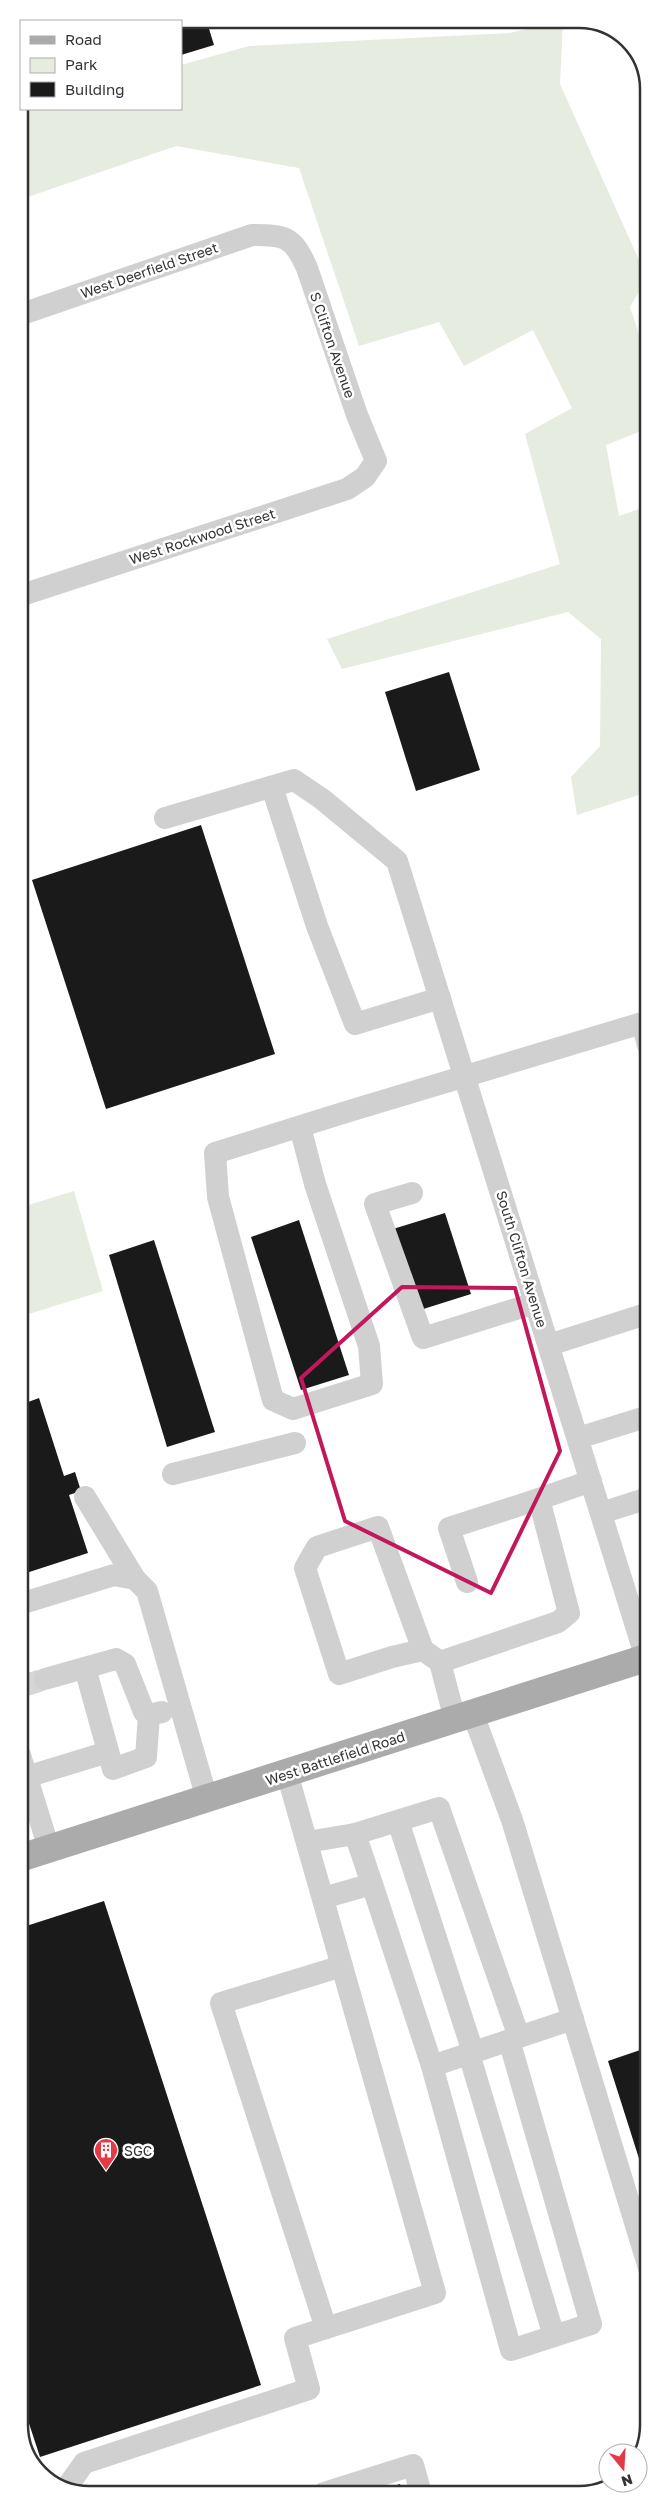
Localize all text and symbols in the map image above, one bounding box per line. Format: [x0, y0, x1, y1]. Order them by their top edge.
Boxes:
legend [20, 20, 182, 110]
text: Road [65, 30, 102, 48]
text: Park [65, 55, 98, 73]
text: Building [65, 80, 125, 98]
street label: West Deerfield Street [78, 238, 220, 302]
street label: S Clifton Avenue [307, 290, 359, 400]
street label: West Rockwood Street [127, 504, 277, 568]
street label: South Clifton Avenue [493, 1189, 551, 1329]
street label: West Battlefield Road [263, 1727, 407, 1789]
building icon: SGC [93, 2137, 119, 2171]
place label: SGC [124, 2142, 152, 2159]
north arrow [598, 2443, 648, 2493]
text: N [619, 2471, 635, 2491]

